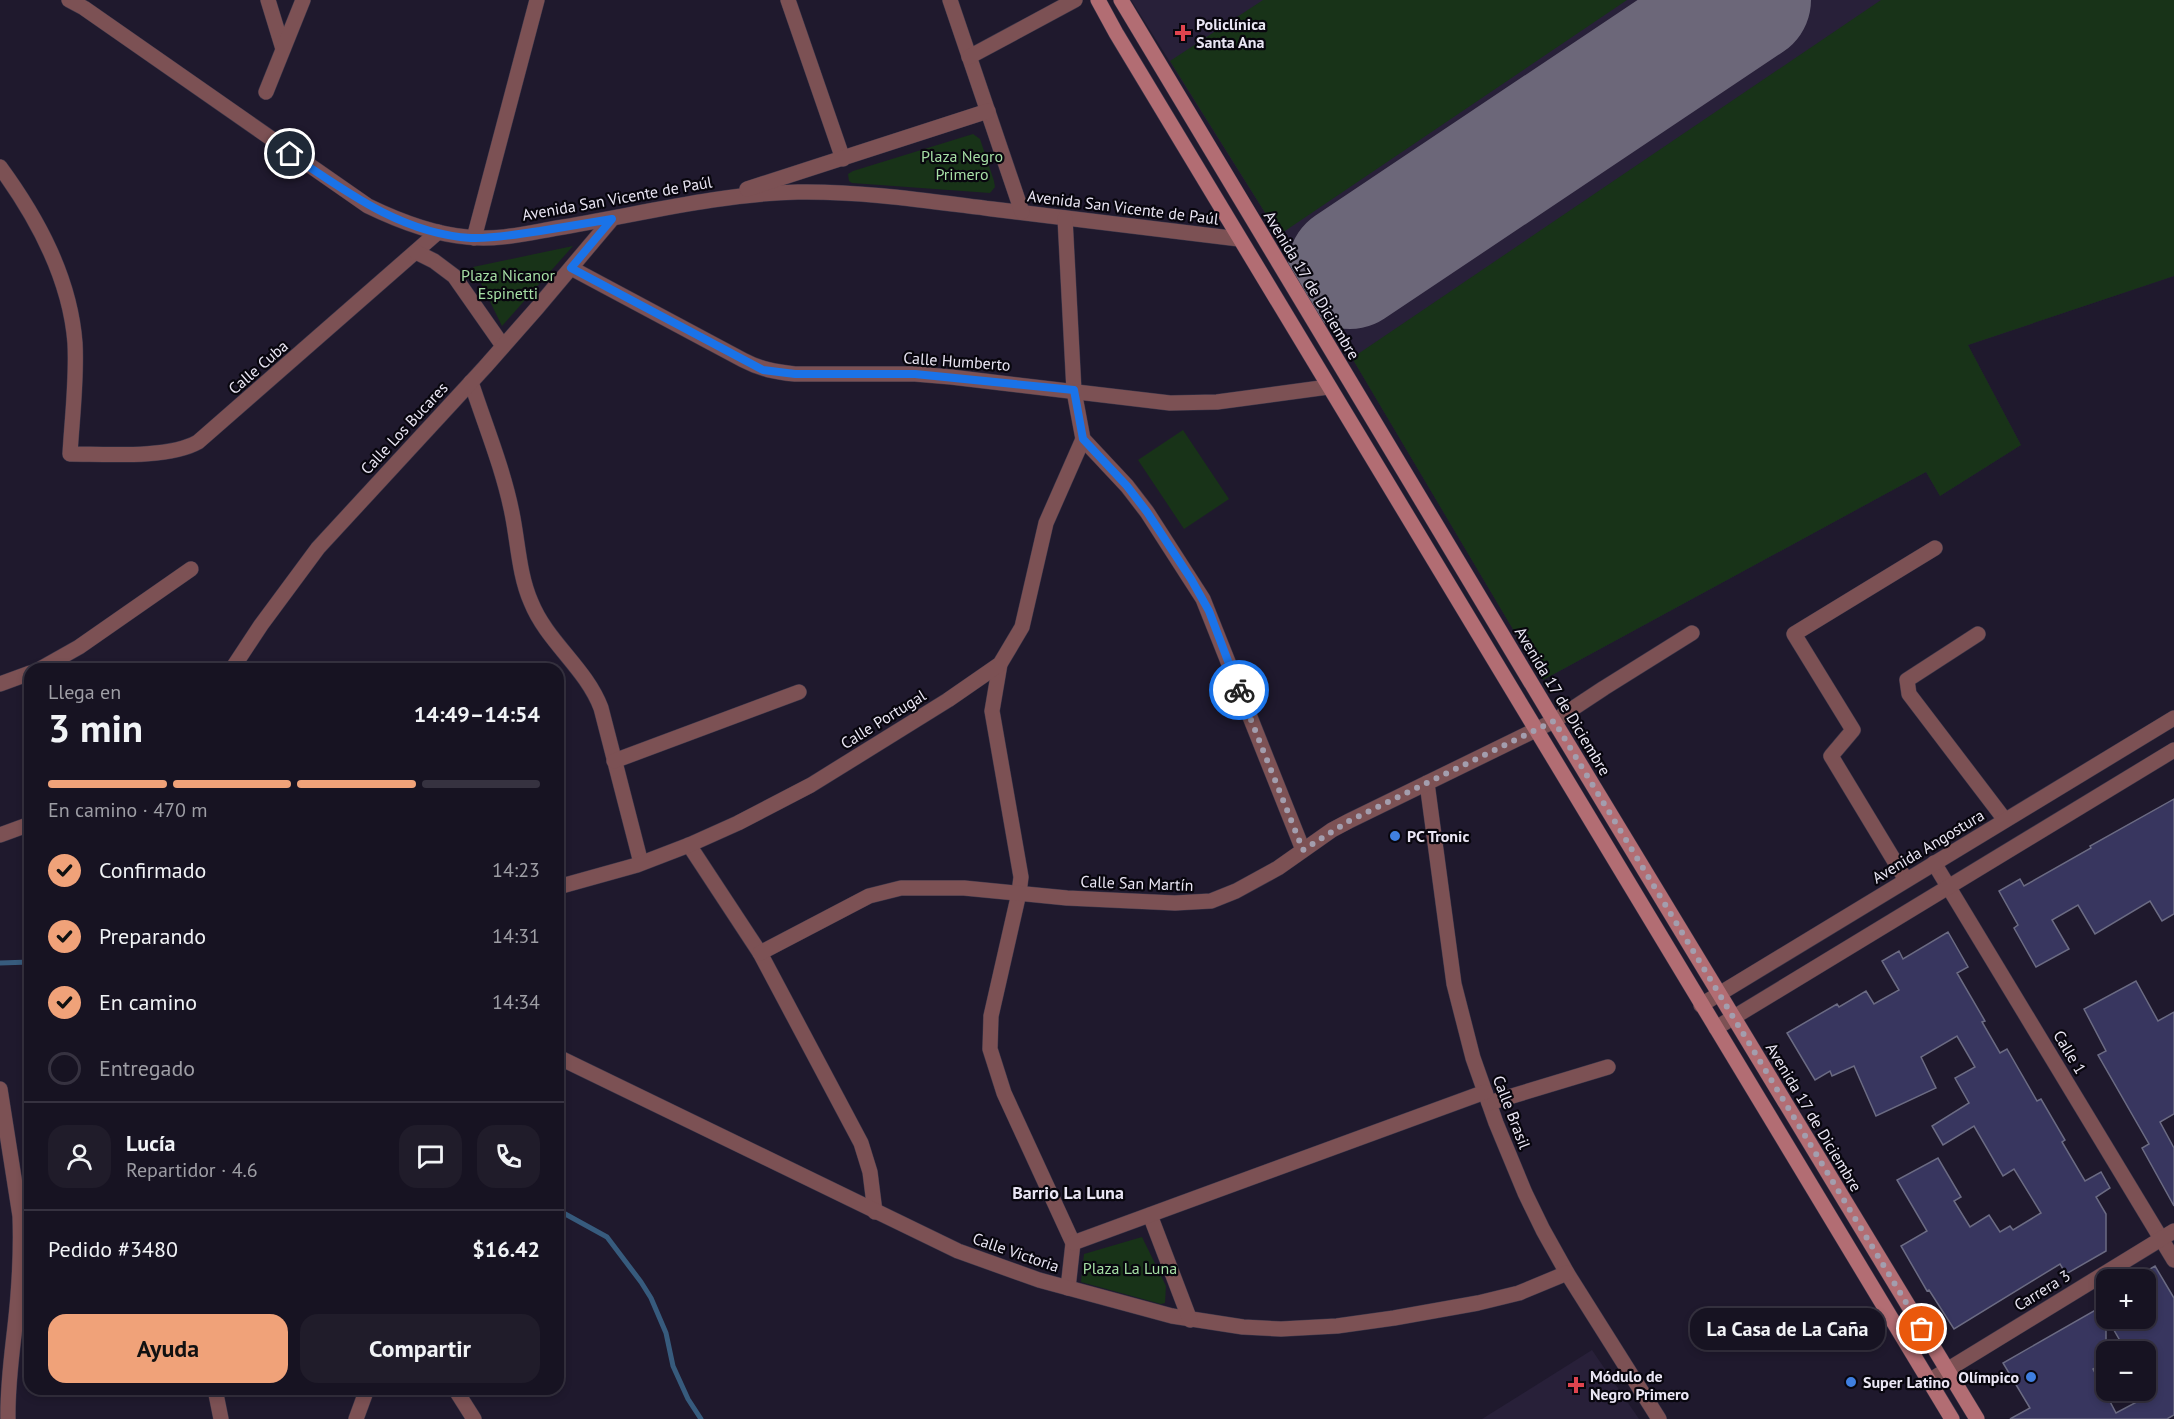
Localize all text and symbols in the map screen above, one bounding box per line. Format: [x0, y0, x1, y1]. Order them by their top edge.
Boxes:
place label: Policlínica Santa Ana [1196, 14, 1266, 52]
marker: Policlínica Santa Ana [1174, 24, 1192, 42]
pin [264, 128, 315, 179]
icon: home [273, 137, 306, 170]
park label: Plaza Negro Primero [921, 146, 1003, 184]
street label: Avenida San Vicente de Paúl [520, 171, 714, 225]
street label: Avenida San Vicente de Paúl [1026, 185, 1220, 229]
street label: Avenida 17 de Diciembre [1260, 207, 1364, 363]
park label: Plaza Nicanor Espinetti [461, 265, 556, 303]
street label: Calle Cuba [224, 336, 292, 398]
street label: Calle Humberto [903, 347, 1011, 375]
street label: Calle Los Bucares [356, 378, 452, 478]
street label: Avenida 17 de Diciembre [1511, 623, 1615, 779]
courier [1209, 660, 1269, 720]
icon: bike [1223, 674, 1256, 707]
text: Llega en [48, 679, 121, 705]
street label: Calle Portugal [837, 685, 930, 753]
text: 14:49–14:54 [414, 700, 540, 728]
text: 3 min [48, 702, 143, 753]
text: En camino · 470 m [48, 797, 208, 823]
street label: Avenida Angostura [1868, 805, 1988, 887]
place label: PC Tronic [1407, 826, 1469, 846]
marker: PC Tronic [1388, 829, 1402, 843]
icon: check [48, 854, 81, 887]
text: Confirmado [99, 856, 206, 884]
text: 14:23 [492, 857, 540, 883]
street label: Calle San Martín [1080, 871, 1194, 895]
icon: check [48, 920, 81, 953]
text: Preparando [99, 922, 206, 950]
text: 14:31 [492, 923, 540, 949]
icon: check [48, 986, 81, 1019]
text: En camino [99, 988, 197, 1016]
text: 14:34 [492, 989, 540, 1015]
street label: Calle 1 [2049, 1027, 2091, 1077]
street label: Avenida 17 de Diciembre [1762, 1039, 1866, 1195]
text: Entregado [99, 1054, 195, 1082]
street label: Calle Brasil [1489, 1072, 1535, 1152]
button: person [48, 1125, 111, 1188]
button: chat [399, 1125, 462, 1188]
button: phone [477, 1125, 540, 1188]
text: Lucía [126, 1129, 176, 1157]
text: Repartidor · 4.6 [126, 1157, 258, 1183]
district label: Barrio La Luna [1012, 1181, 1124, 1204]
street label: Calle Victoria [970, 1228, 1062, 1276]
text: Pedido #3480 [48, 1235, 178, 1263]
text: $16.42 [472, 1235, 540, 1263]
park label: Plaza La Luna [1083, 1258, 1177, 1278]
street label: Carrera 3 [2010, 1265, 2074, 1315]
map controls [2096, 1269, 2156, 1401]
button: + [2096, 1269, 2156, 1329]
pin [1896, 1303, 1947, 1354]
callout: La Casa de La Caña [1691, 1308, 1886, 1350]
icon: bag [1905, 1312, 1938, 1345]
button: Ayuda [48, 1314, 288, 1383]
button: Compartir [300, 1314, 540, 1383]
text: La Casa de La Caña [1707, 1316, 1869, 1342]
button: − [2096, 1341, 2156, 1401]
place label: Módulo de Negro Primero [1590, 1366, 1690, 1404]
place label: Olímpico [1958, 1367, 2019, 1387]
marker: Olímpico [2024, 1370, 2038, 1384]
place label: Super Latino [1863, 1372, 1950, 1392]
marker: Super Latino [1844, 1375, 1858, 1389]
marker: Módulo de Negro Primero [1567, 1376, 1585, 1394]

